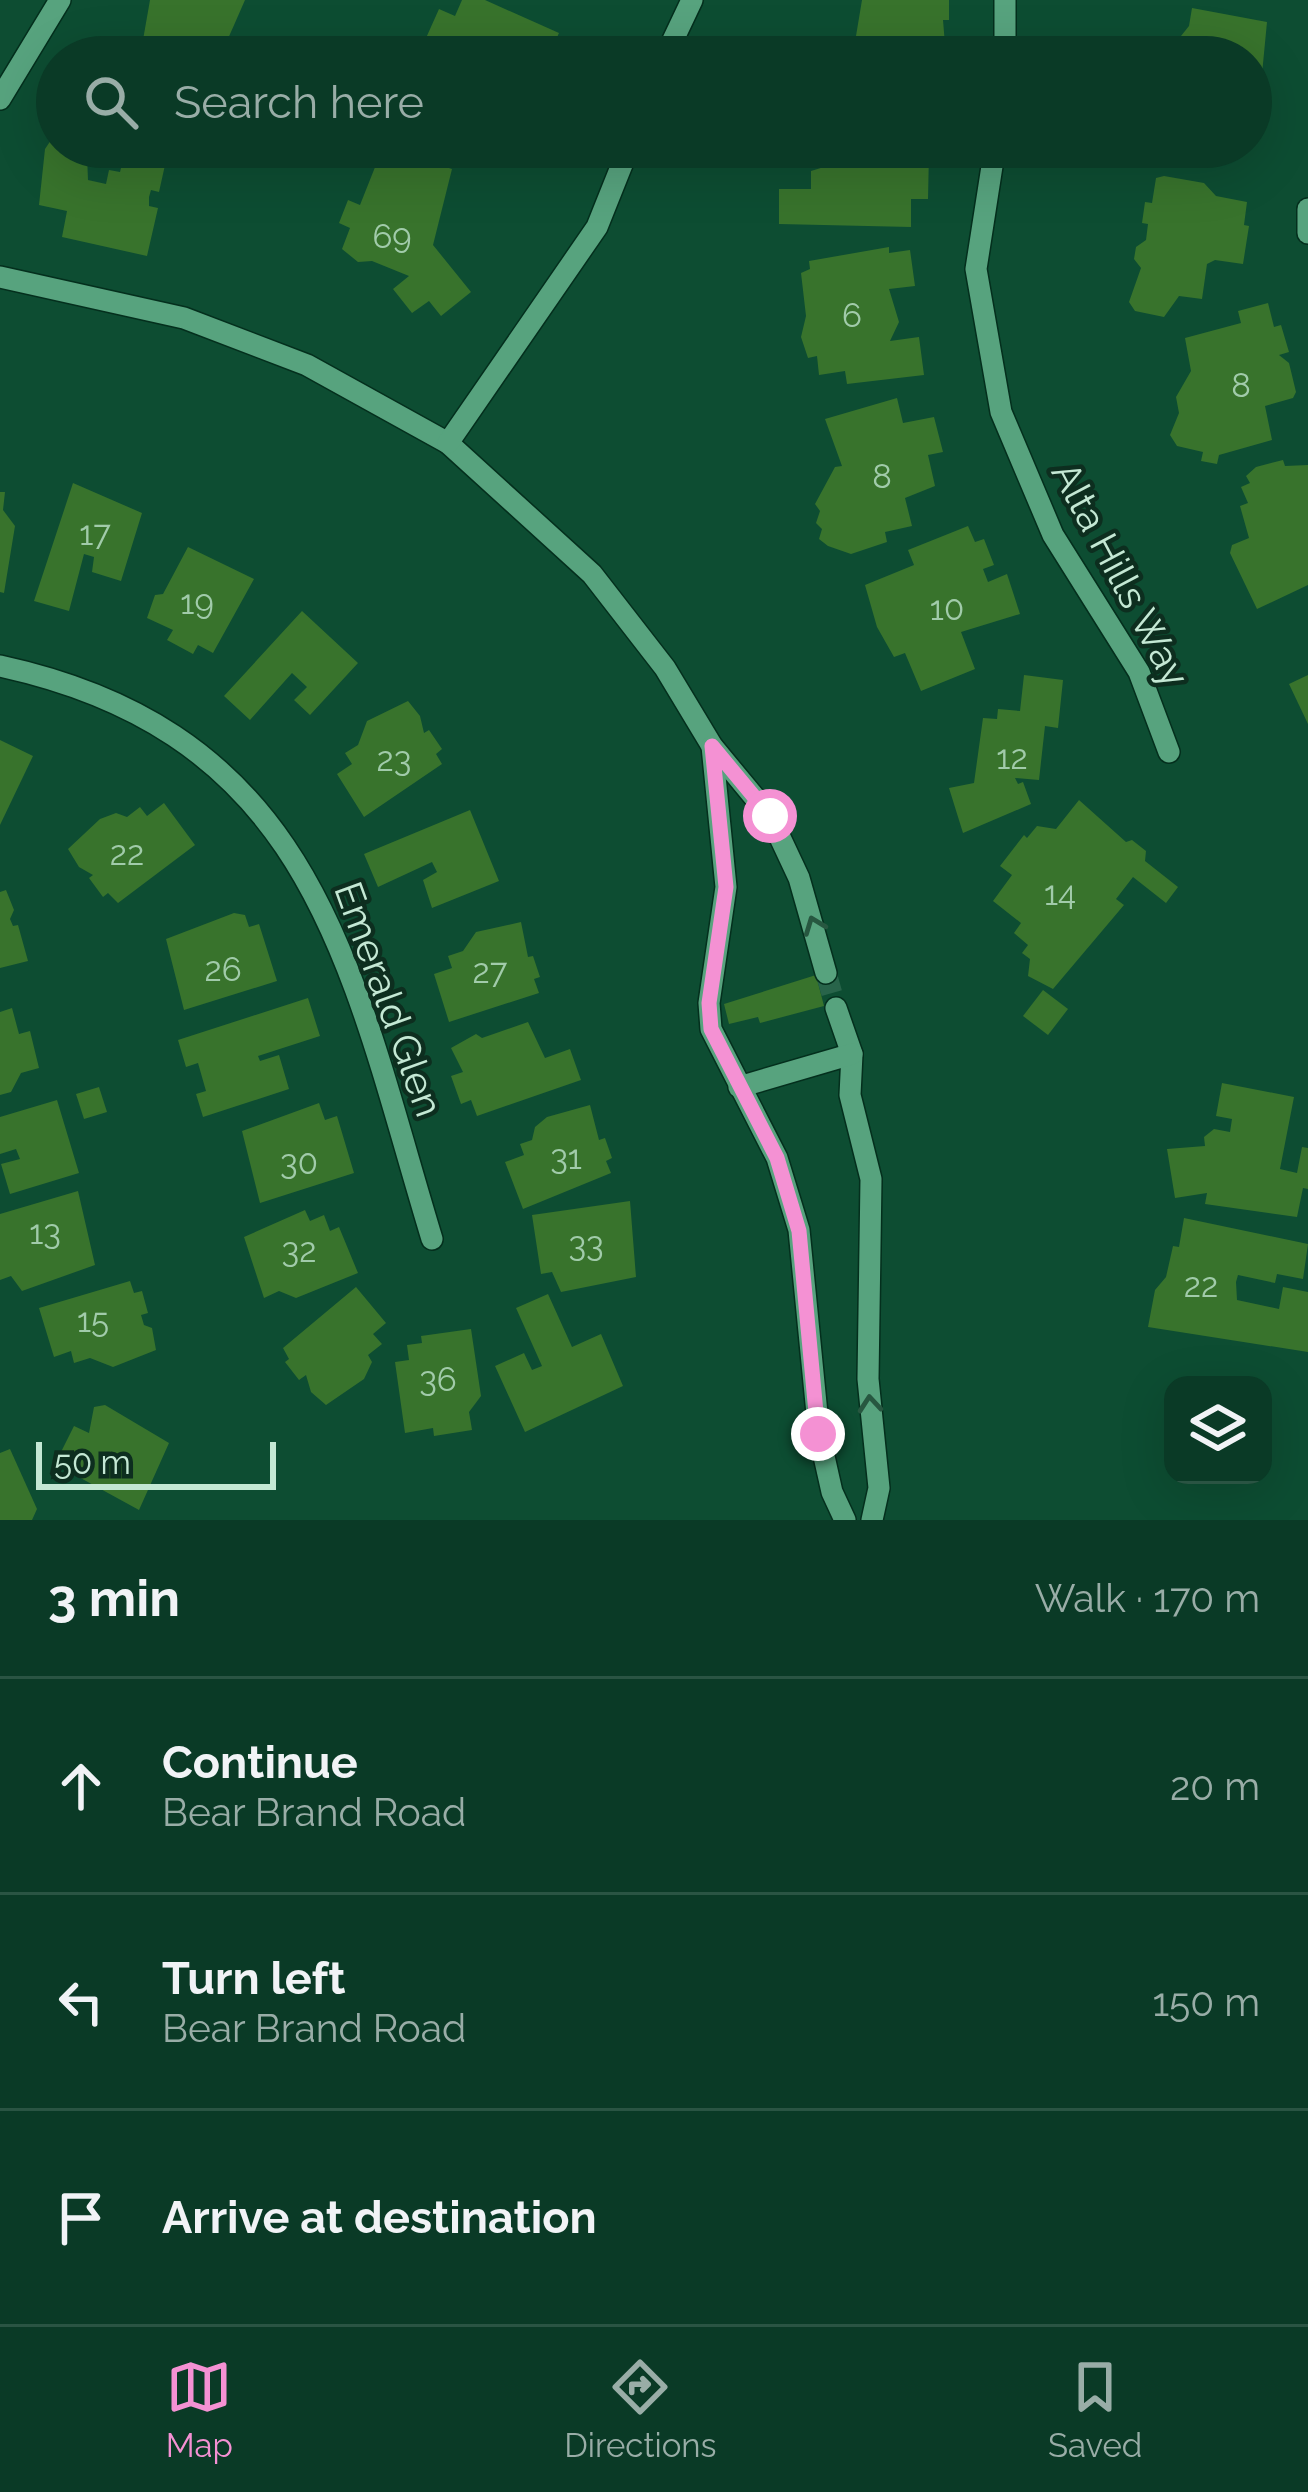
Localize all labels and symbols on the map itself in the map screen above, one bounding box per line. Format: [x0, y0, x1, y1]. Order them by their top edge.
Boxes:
house number: 69 [372, 217, 412, 256]
house number: 6 [842, 296, 862, 335]
house number: 8 [1231, 366, 1251, 405]
street label: Alta Hills Way [1043, 454, 1199, 694]
house number: 8 [872, 457, 892, 496]
house number: 17 [79, 514, 111, 553]
house number: 19 [180, 583, 214, 622]
house number: 10 [930, 589, 964, 628]
house number: 12 [996, 738, 1028, 777]
house number: 23 [377, 740, 411, 779]
route start [743, 789, 797, 843]
house number: 22 [110, 834, 144, 873]
house number: 14 [1044, 874, 1076, 913]
street label: Emerald Glen [325, 875, 453, 1123]
one-way arrow [803, 916, 828, 937]
house number: 26 [204, 950, 242, 989]
house number: 27 [473, 952, 508, 991]
house number: 31 [550, 1138, 582, 1177]
house number: 30 [280, 1143, 318, 1182]
house number: 13 [29, 1213, 61, 1252]
house number: 33 [568, 1225, 604, 1264]
house number: 32 [282, 1231, 316, 1270]
house number: 22 [1184, 1266, 1218, 1305]
house number: 15 [77, 1301, 109, 1340]
house number: 36 [419, 1360, 457, 1399]
one-way arrow [857, 1394, 883, 1413]
route end [791, 1407, 845, 1461]
scale bar [36, 1436, 276, 1489]

